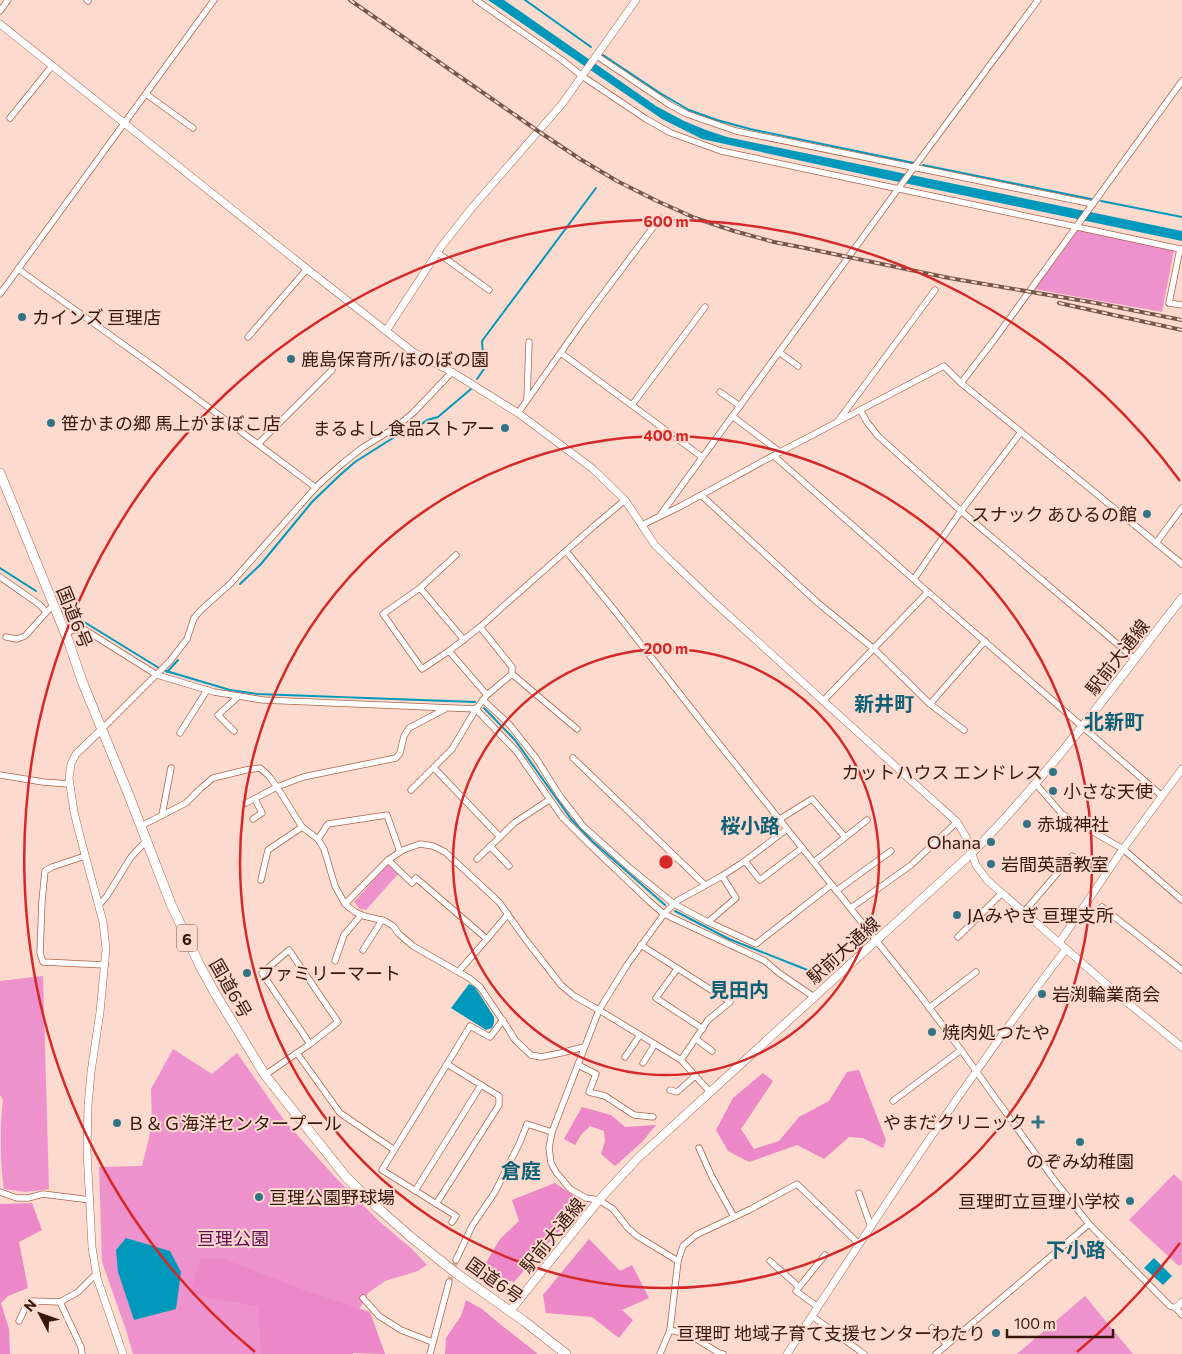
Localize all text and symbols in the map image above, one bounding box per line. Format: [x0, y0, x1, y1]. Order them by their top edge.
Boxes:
text: 600 m [643, 212, 689, 230]
place label: カインズ 亘理店 [32, 306, 161, 328]
marker: カインズ 亘理店 [16, 311, 28, 323]
place label: 鹿島保育所/ほのぼの園 [301, 348, 489, 370]
marker: 鹿島保育所/ほのぼの園 [285, 353, 297, 365]
place label: 笹かまの郷 馬上かまぼこ店 [61, 412, 280, 434]
marker: 笹かまの郷 馬上かまぼこ店 [45, 417, 57, 429]
place label: まるよし 食品ストアー [313, 417, 495, 439]
marker: まるよし 食品ストアー [499, 422, 511, 434]
text: 400 m [643, 426, 689, 444]
place label: スナック あひるの館 [972, 503, 1137, 525]
marker: スナック あひるの館 [1141, 508, 1153, 520]
street label: 国道6号 [53, 583, 97, 651]
street label: 駅前大通線 [1081, 615, 1153, 699]
text: 200 m [644, 639, 688, 657]
district label: 新井町 [854, 691, 914, 715]
district label: 北新町 [1084, 709, 1144, 733]
place label: カットハウス エンドレス [842, 761, 1043, 783]
marker: カットハウス エンドレス [1047, 766, 1059, 778]
place label: 小さな天使 [1063, 780, 1153, 802]
marker: 小さな天使 [1047, 785, 1059, 797]
district label: 桜小路 [720, 813, 780, 837]
place label: 赤城神社 [1037, 813, 1109, 835]
marker: 赤城神社 [1021, 818, 1033, 830]
place label: Ohana [927, 831, 981, 853]
marker: Ohana [985, 836, 997, 848]
centre of rings [657, 853, 675, 871]
place label: 岩間英語教室 [1001, 853, 1109, 875]
marker: 岩間英語教室 [985, 858, 997, 870]
place label: JAみやぎ 亘理支所 [967, 904, 1114, 926]
marker: JAみやぎ 亘理支所 [951, 909, 963, 921]
street label: 駅前大通線 [802, 912, 884, 988]
road number: 6 [177, 924, 197, 951]
street label: 国道6号 [205, 954, 257, 1022]
place label: ファミリーマート [257, 962, 401, 984]
marker: ファミリーマート [241, 967, 253, 979]
district label: 見田内 [709, 977, 769, 1001]
place label: 岩渕輪業商会 [1052, 983, 1160, 1005]
marker: 岩渕輪業商会 [1036, 988, 1048, 1000]
place label: 焼肉処つたや [942, 1021, 1050, 1043]
marker: 焼肉処つたや [926, 1026, 938, 1038]
place label: やまだクリニック [883, 1111, 1027, 1133]
place label: Ｂ＆Ｇ海洋センタープール [127, 1112, 342, 1134]
marker: やまだクリニック [1031, 1115, 1045, 1129]
marker: Ｂ＆Ｇ海洋センタープール [111, 1117, 123, 1129]
marker: のぞみ幼稚園 [1074, 1136, 1086, 1148]
place label: のぞみ幼稚園 [1026, 1150, 1134, 1172]
district label: 倉庭 [501, 1158, 541, 1182]
place label: 亘理公園野球場 [269, 1186, 395, 1208]
place label: 亘理町立亘理小学校 [958, 1190, 1120, 1212]
marker: 亘理公園野球場 [253, 1191, 265, 1203]
street label: 駅前大通線 [515, 1193, 589, 1277]
marker: 亘理町立亘理小学校 [1124, 1195, 1136, 1207]
park label: 亘理公園 [197, 1227, 269, 1249]
district label: 下小路 [1046, 1237, 1106, 1261]
street label: 国道6号 [462, 1252, 528, 1308]
north arrow [15, 1289, 65, 1339]
text: N [20, 1296, 40, 1315]
scale bar [1007, 1306, 1113, 1338]
text: 100 m [1014, 1314, 1056, 1332]
place label: 亘理町 地域子育て支援センターわたり [677, 1322, 986, 1344]
marker: 亘理町 地域子育て支援センターわたり [990, 1327, 1002, 1339]

